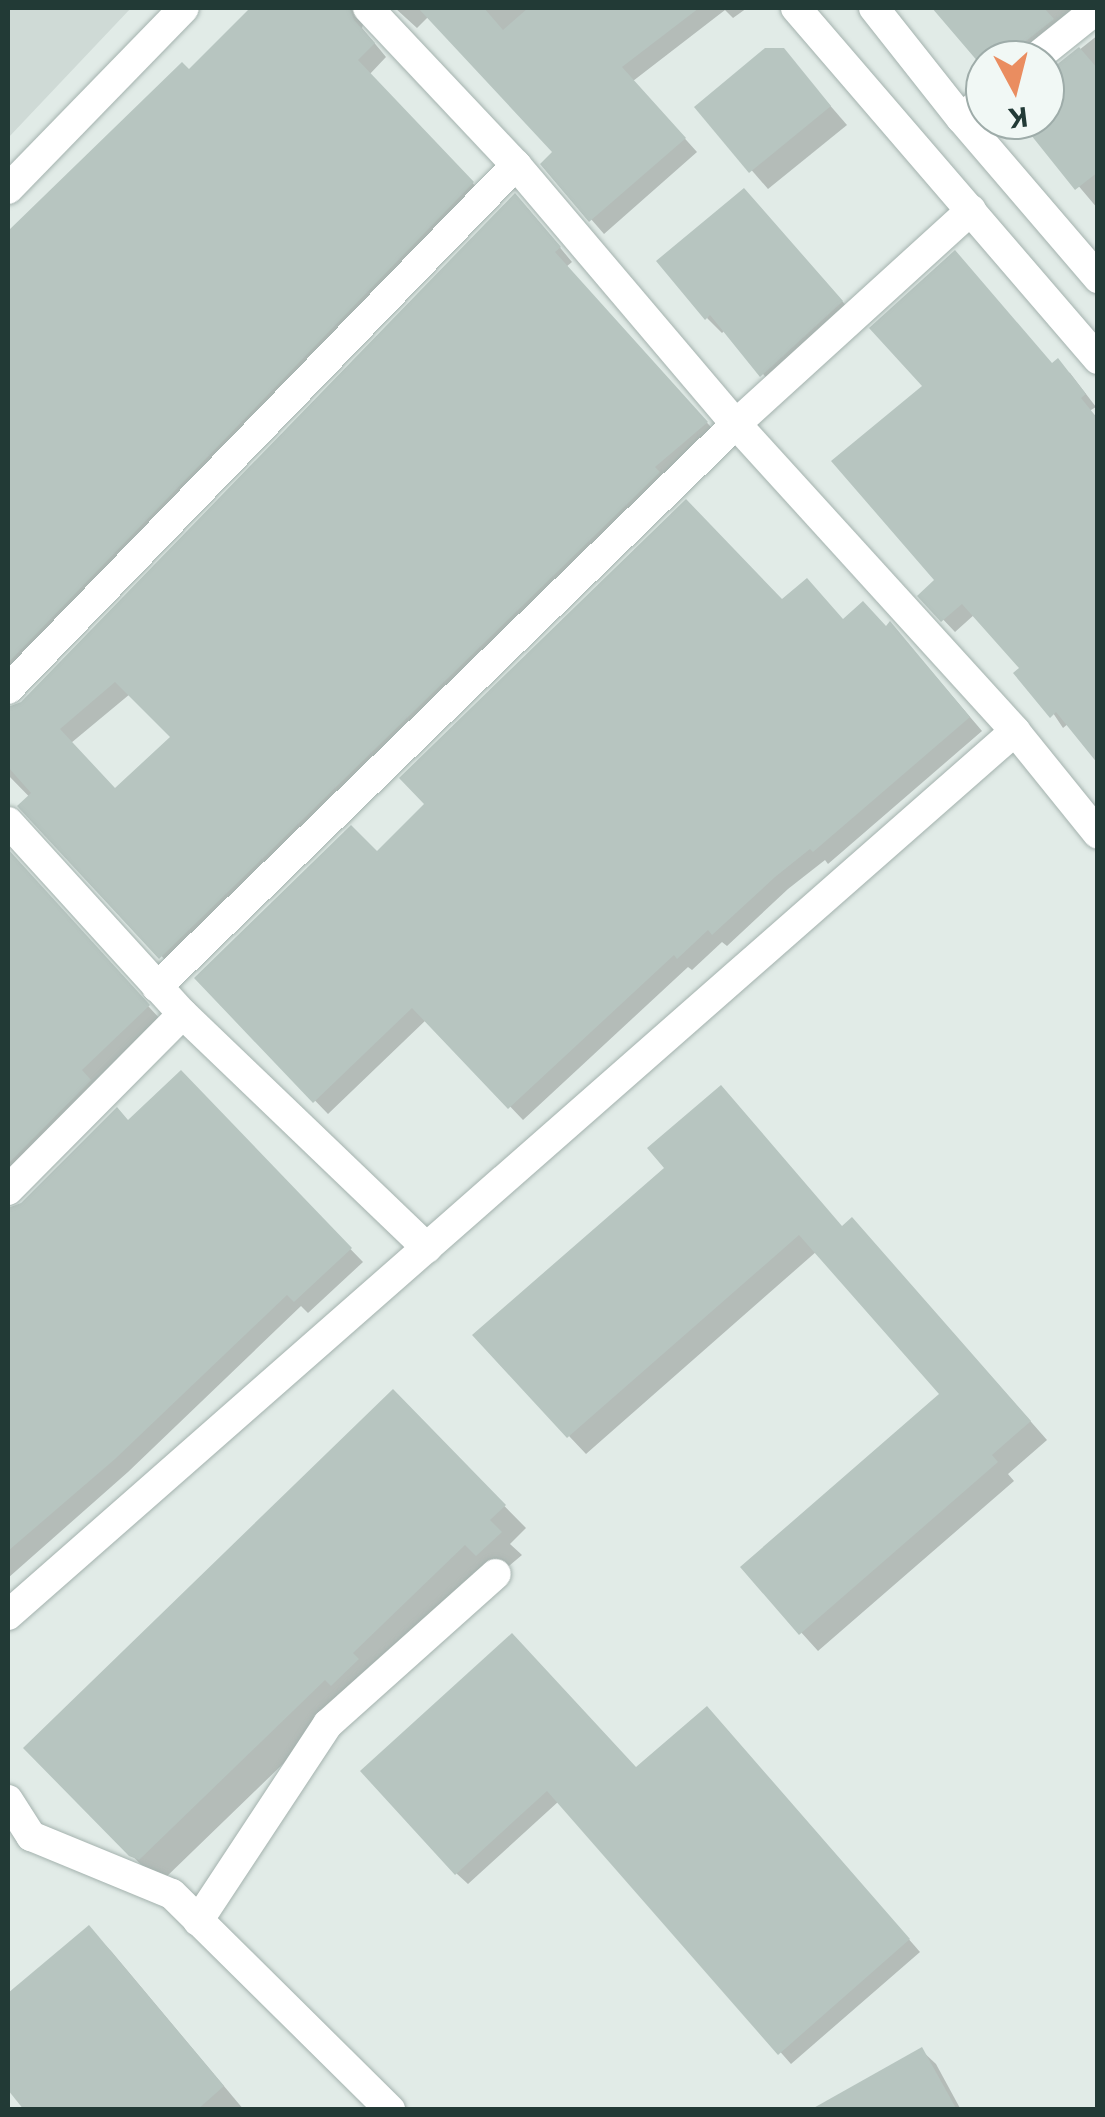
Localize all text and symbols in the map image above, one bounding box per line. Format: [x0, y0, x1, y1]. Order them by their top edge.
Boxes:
north arrow [965, 40, 1065, 140]
text: K [1007, 99, 1030, 138]

